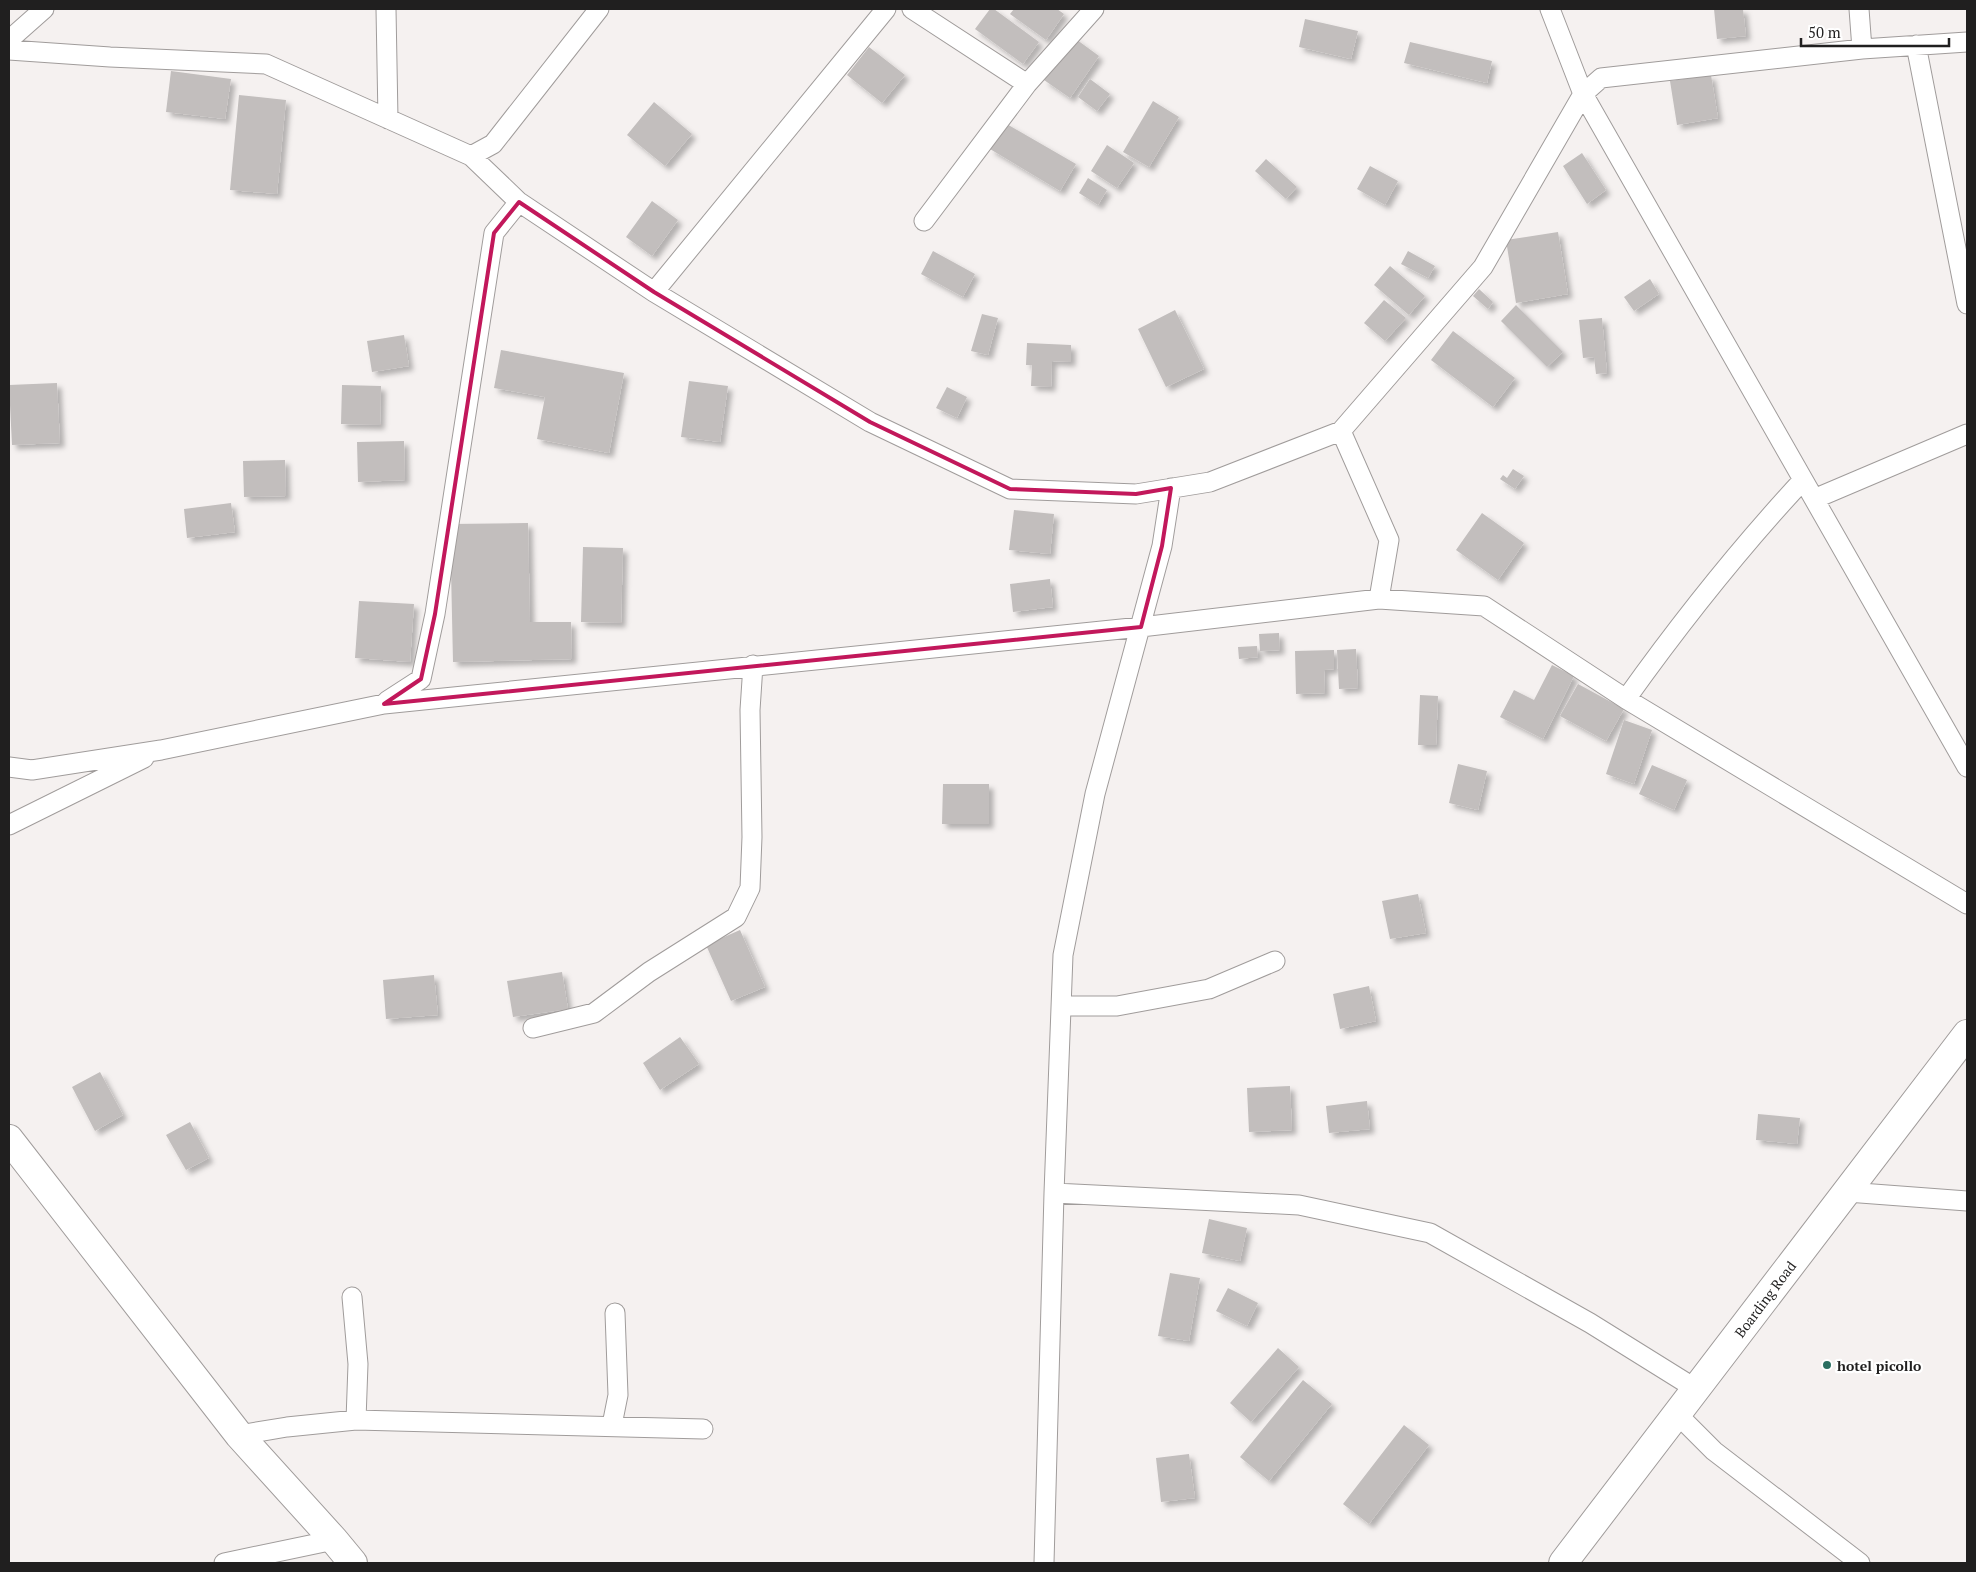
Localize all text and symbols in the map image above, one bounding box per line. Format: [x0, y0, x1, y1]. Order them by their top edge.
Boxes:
scale bar [1801, 15, 1948, 47]
text: 50 m [1808, 22, 1841, 42]
street label: Boarding Road [1730, 1257, 1800, 1341]
place label: hotel picollo [1837, 1356, 1921, 1375]
marker: hotel picollo [1821, 1359, 1833, 1371]

